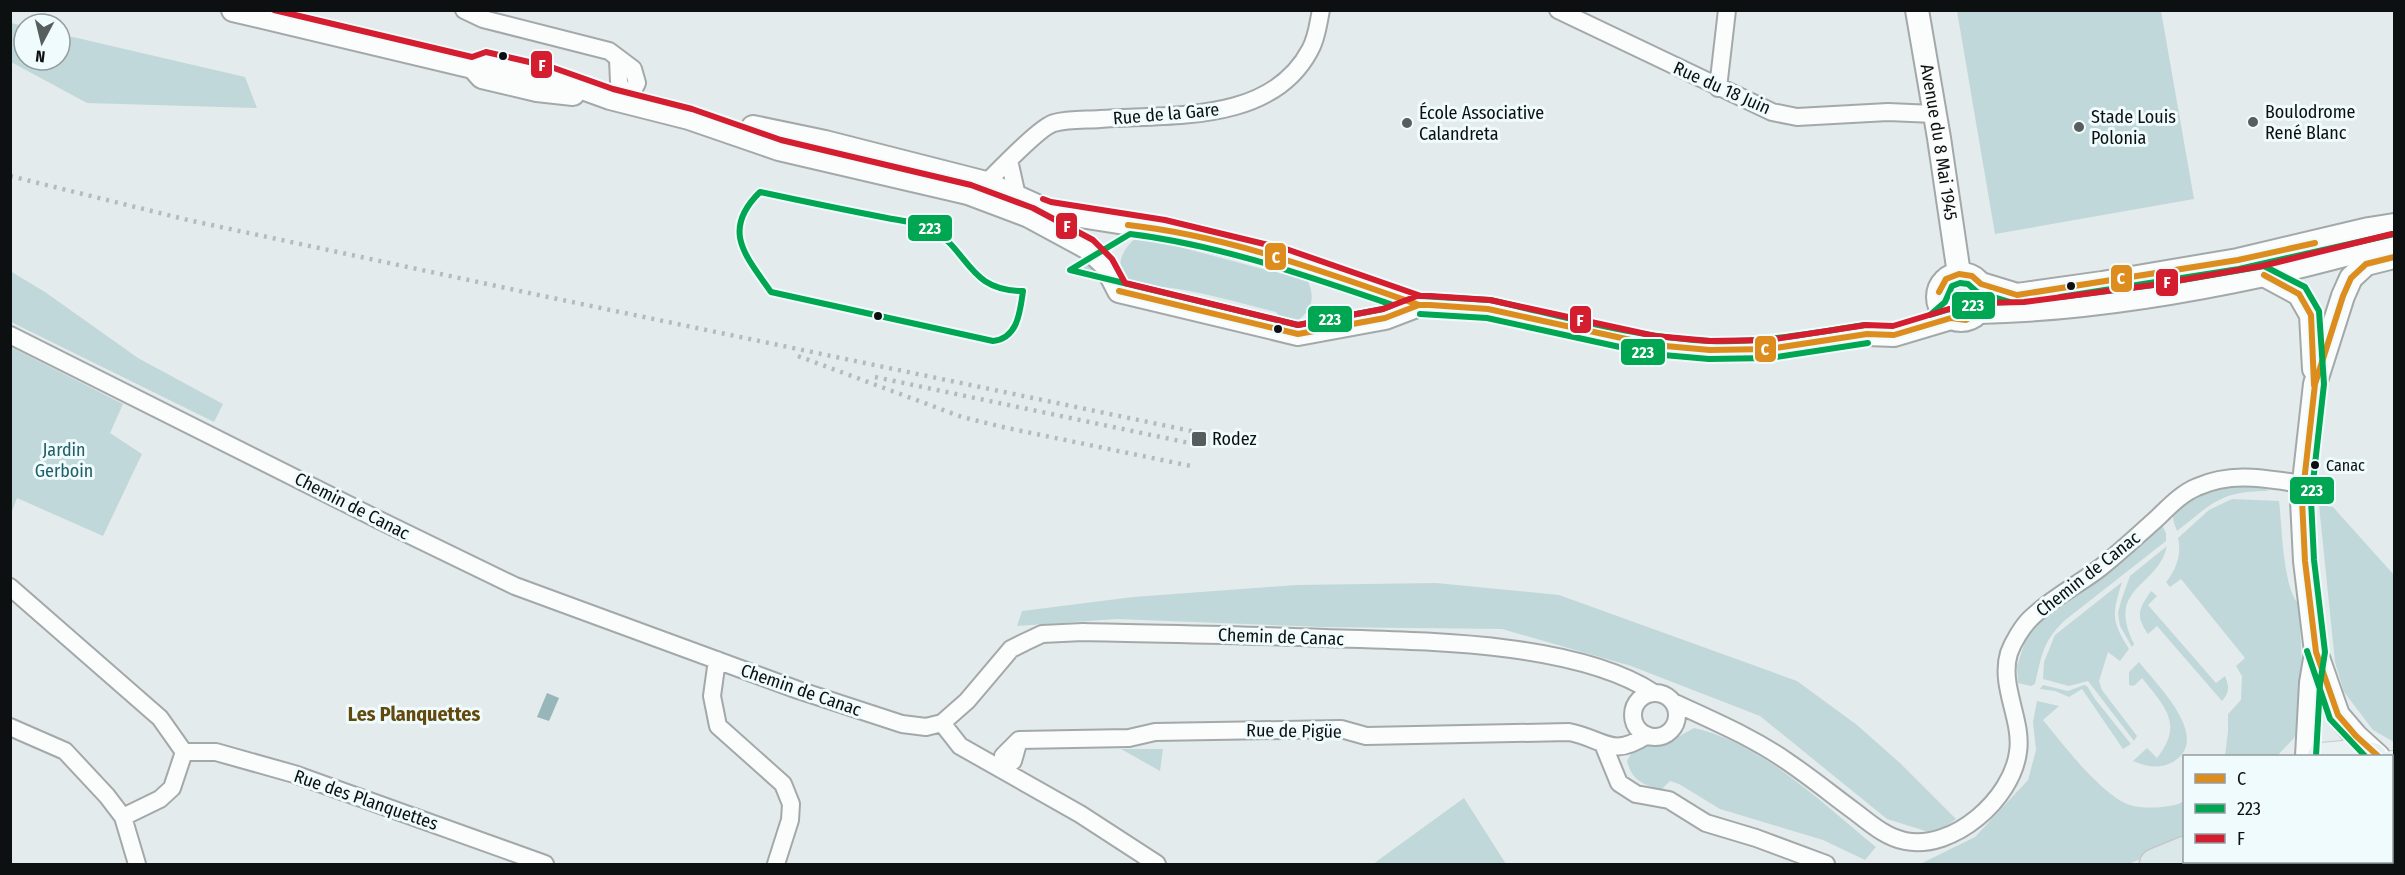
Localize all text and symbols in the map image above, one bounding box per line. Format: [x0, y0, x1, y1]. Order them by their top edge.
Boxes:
north arrow [12, 12, 72, 72]
text: N [34, 46, 46, 66]
unlabelled marker [497, 50, 509, 62]
line badge: F [530, 50, 553, 79]
text: F [538, 56, 546, 75]
street label: Rue du 18 Juin [1670, 57, 1774, 119]
street label: Avenue du 8 Mai 1945 [1915, 62, 1962, 222]
street label: Rue de la Gare [1112, 98, 1220, 130]
place label: École Associative Calandreta [1419, 101, 1544, 145]
place label: Boulodrome René Blanc [2265, 101, 2356, 144]
place label: Stade Louis Polonia [2091, 106, 2176, 149]
marker: Boulodrome René Blanc [2246, 115, 2260, 129]
marker: École Associative Calandreta [1400, 116, 1414, 130]
marker: Stade Louis Polonia [2072, 120, 2086, 134]
line badge: F [1055, 212, 1078, 240]
line badge: 223 [907, 214, 953, 242]
text: F [1063, 217, 1071, 236]
text: 223 [918, 219, 942, 238]
line badge: C [1264, 242, 1287, 271]
text: C [1272, 248, 1281, 267]
line badge: C [2110, 264, 2133, 293]
line badge: F [2155, 268, 2179, 297]
text: C [2117, 269, 2126, 288]
text: F [2163, 273, 2171, 292]
unlabelled marker [2065, 280, 2077, 292]
line badge: 223 [1951, 291, 1996, 320]
text: 223 [1961, 296, 1985, 315]
line badge: 223 [1307, 305, 1353, 333]
line badge: F [1569, 305, 1592, 334]
unlabelled marker [872, 310, 884, 322]
text: 223 [1318, 310, 1342, 329]
text: F [1576, 311, 1584, 330]
unlabelled marker [1272, 323, 1284, 335]
line badge: C [1754, 335, 1777, 363]
line badge: 223 [1620, 338, 1666, 366]
text: C [1761, 340, 1770, 359]
text: 223 [1631, 343, 1655, 362]
place label: Rodez [1212, 428, 1257, 450]
marker: Rodez [1190, 430, 1208, 448]
park label: Jardin Gerboin [35, 439, 93, 482]
place label: Canac [2326, 456, 2365, 475]
marker: Canac [2309, 459, 2321, 471]
street label: Chemin de Canac [291, 468, 413, 545]
line badge: 223 [2289, 476, 2335, 505]
text: 223 [2300, 481, 2324, 500]
street label: Chemin de Canac [2032, 526, 2145, 621]
street label: Chemin de Canac [1218, 624, 1345, 650]
street label: Chemin de Canac [738, 659, 864, 721]
district label: Les Planquettes [348, 702, 480, 726]
street label: Rue de Pigüe [1246, 719, 1342, 743]
legend [2183, 755, 2393, 863]
street label: Rue des Planquettes [291, 765, 441, 835]
text: C [2237, 768, 2246, 790]
text: 223 [2237, 798, 2261, 820]
text: F [2237, 828, 2245, 850]

